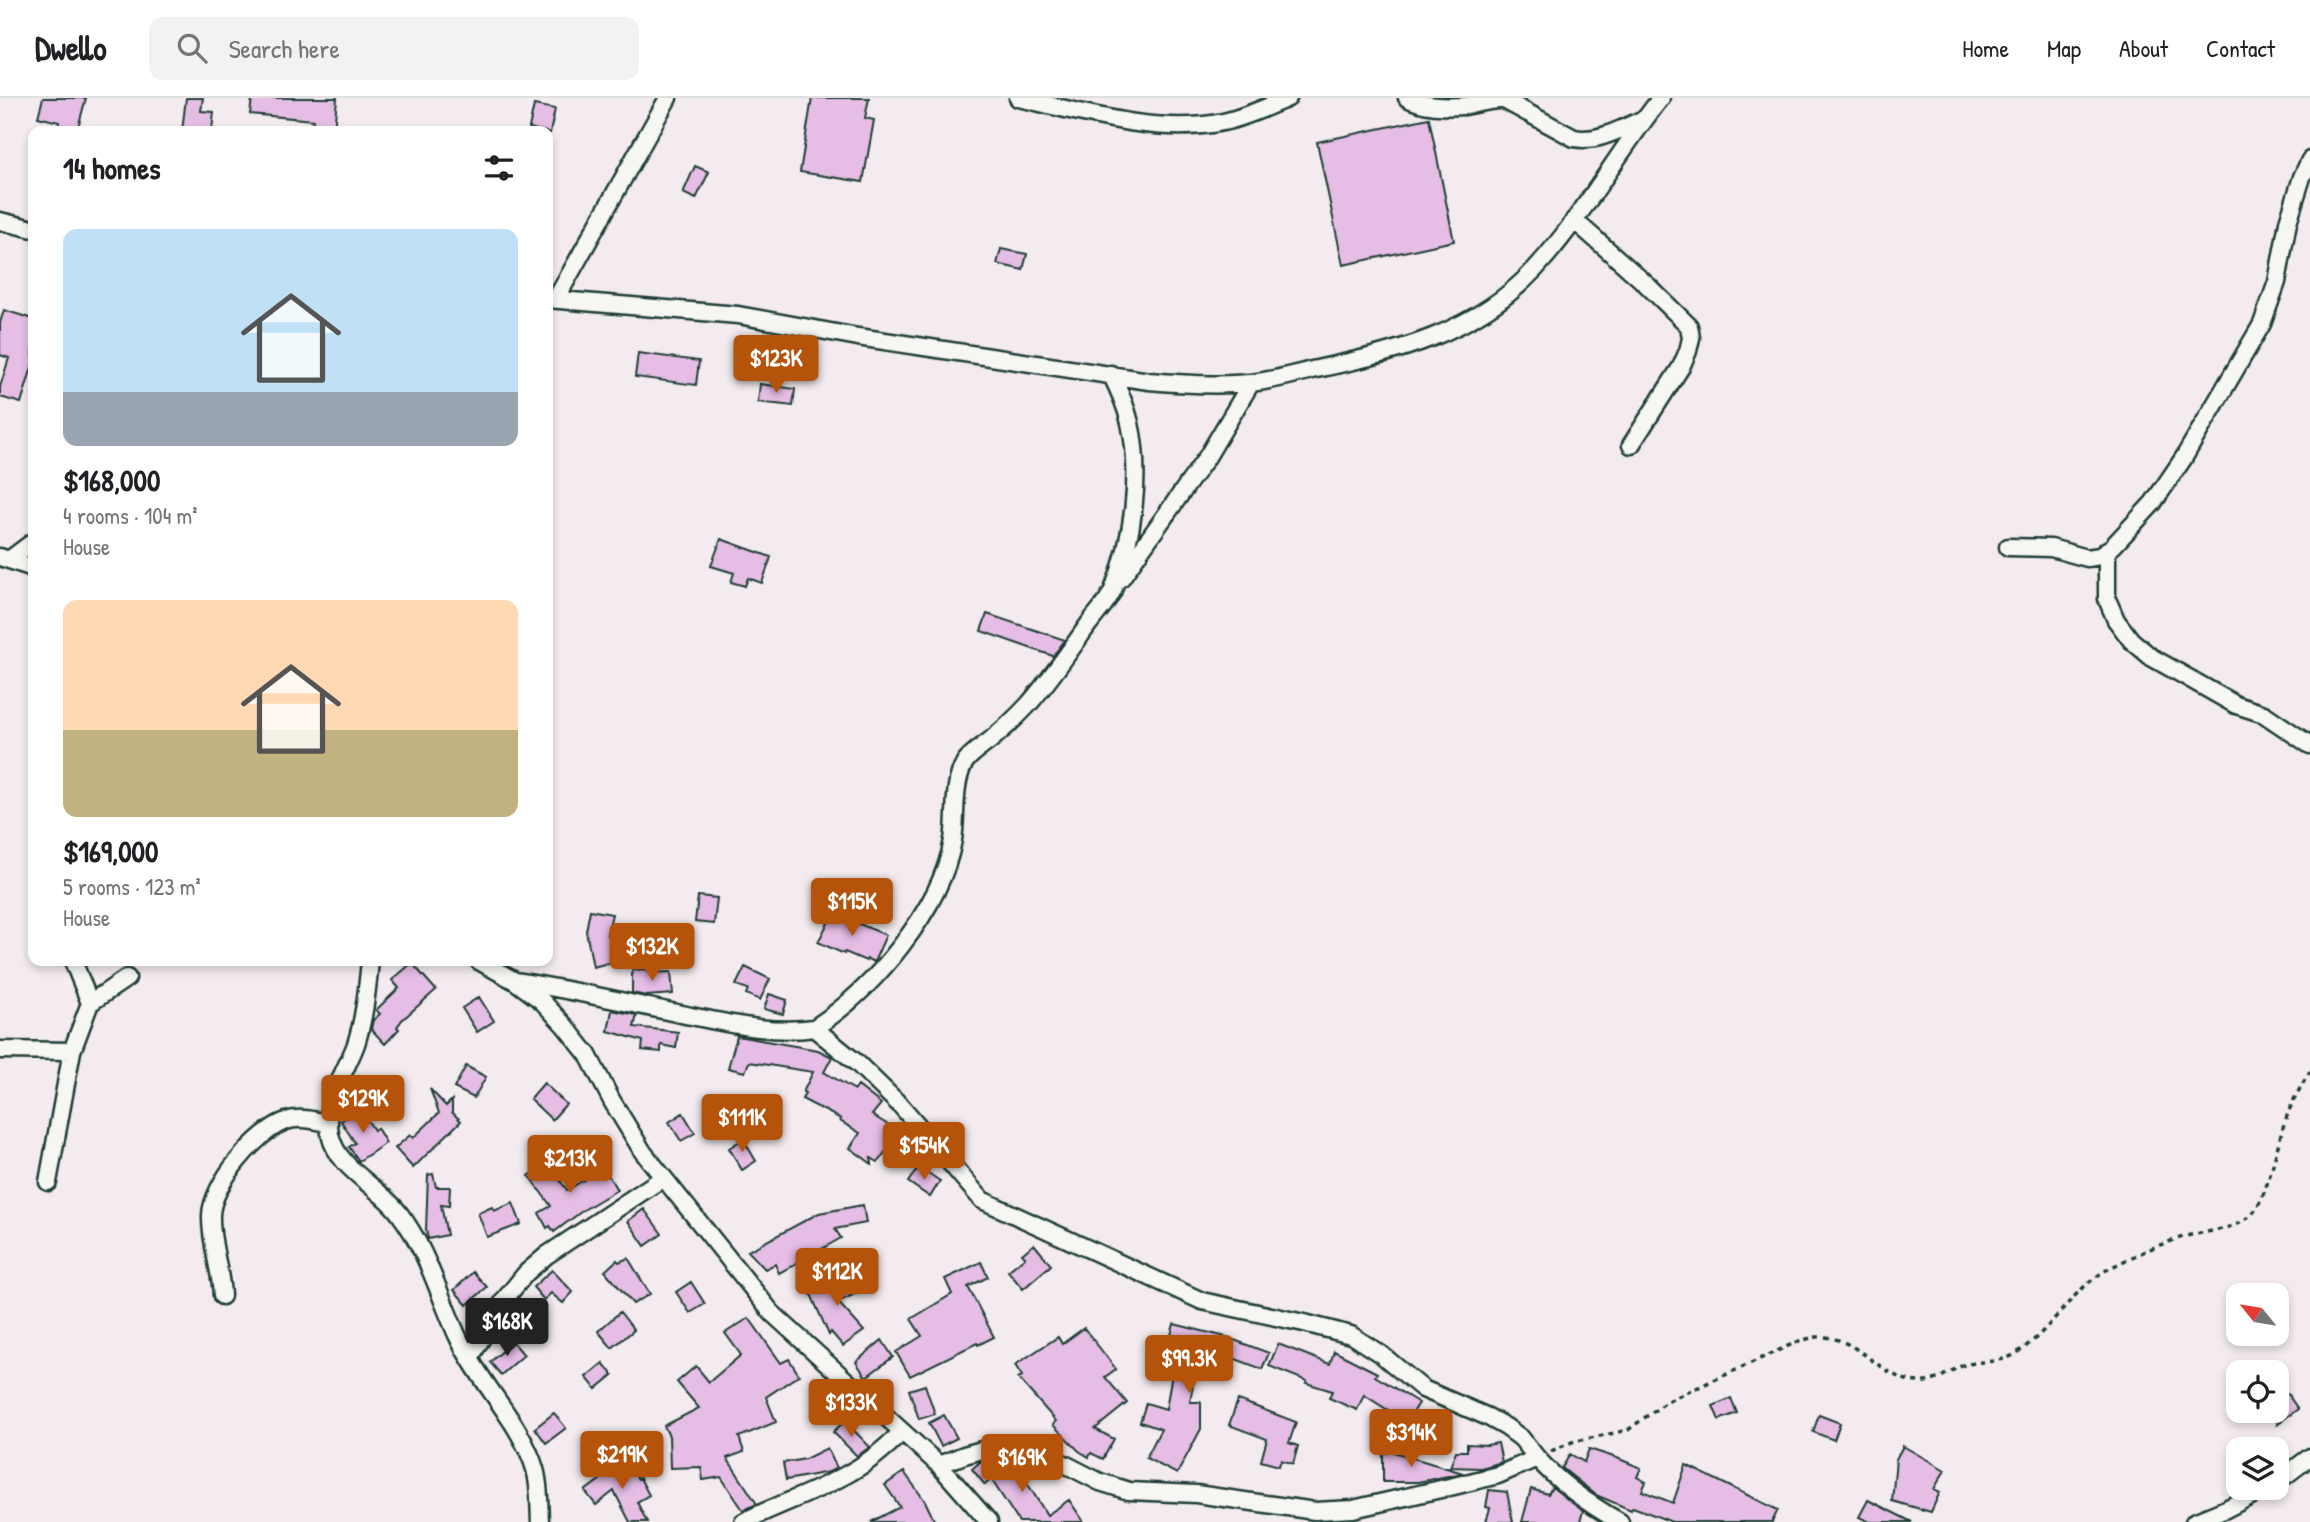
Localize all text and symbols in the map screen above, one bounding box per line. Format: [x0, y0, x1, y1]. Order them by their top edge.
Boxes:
search box [149, 17, 639, 80]
text: Dwello [35, 26, 107, 70]
icon: search [173, 29, 211, 67]
text: Search here [229, 31, 340, 66]
text: Home [1962, 32, 2009, 64]
text: Map [2047, 32, 2081, 64]
text: About [2119, 32, 2168, 64]
text: Contact [2206, 32, 2275, 64]
text: 14 homes [63, 148, 161, 188]
icon: filters [480, 149, 518, 187]
icon: home [228, 275, 354, 401]
pin: $123K [727, 336, 825, 395]
text: $123K [749, 342, 803, 373]
text: $168,000 [63, 460, 160, 500]
text: 4 rooms · 104 m² [63, 500, 197, 531]
text: House [63, 531, 110, 562]
icon: home [228, 646, 354, 772]
text: $169,000 [63, 831, 158, 871]
text: 5 rooms · 123 m² [63, 871, 201, 902]
pin: $115K [803, 878, 901, 938]
text: $115K [827, 885, 877, 916]
text: House [63, 902, 110, 933]
pin: $132K [603, 924, 701, 983]
text: $132K [625, 930, 679, 961]
pin: $129K [314, 1076, 412, 1135]
text: $129K [337, 1082, 389, 1113]
pin: $111K [693, 1094, 791, 1154]
text: $111K [718, 1101, 766, 1132]
pin: $154K [875, 1122, 973, 1182]
text: $154K [899, 1129, 949, 1160]
pin: $213K [521, 1136, 619, 1195]
text: $213K [543, 1142, 597, 1173]
pin: $112K [788, 1248, 886, 1308]
text: $112K [811, 1255, 863, 1286]
north arrow [2226, 1283, 2289, 1346]
map controls [2226, 1283, 2289, 1500]
pin: $168K [458, 1298, 556, 1358]
text: $168K [481, 1305, 533, 1336]
pin: $99.3K [1132, 1336, 1246, 1395]
text: $99.3K [1161, 1342, 1217, 1373]
button: locate [2226, 1360, 2289, 1423]
pin: $133K [802, 1380, 900, 1439]
text: $133K [825, 1386, 877, 1417]
pin: $314K [1362, 1410, 1460, 1469]
text: $314K [1386, 1416, 1436, 1447]
pin: $219K [573, 1432, 671, 1491]
pin: $169K [973, 1434, 1071, 1494]
button: layers [2226, 1437, 2289, 1500]
text: $219K [596, 1438, 648, 1469]
text: $169K [997, 1441, 1047, 1472]

